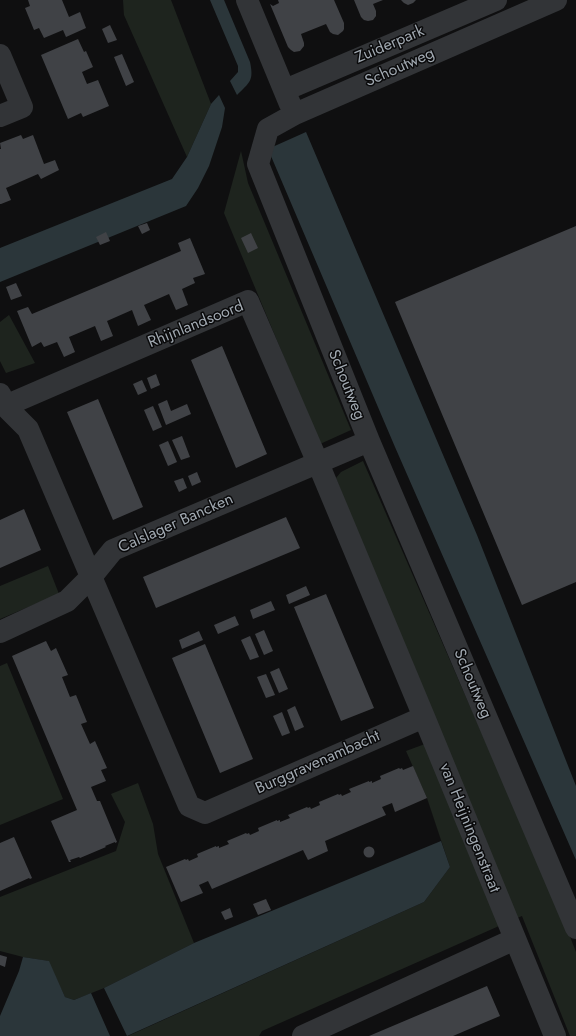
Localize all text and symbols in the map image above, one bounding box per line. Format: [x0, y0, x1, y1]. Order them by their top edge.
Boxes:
street label: Zuiderpark [353, 22, 427, 68]
street label: Schoutweg [362, 44, 438, 92]
street label: Rhijnlandsoord [145, 297, 247, 353]
street label: Schoutweg [323, 347, 369, 423]
street label: Calslager Bancken [115, 490, 237, 558]
street label: Schoutweg [449, 646, 495, 722]
street label: Burggravenambacht [253, 727, 383, 799]
street label: van Heijningenstraat [434, 761, 504, 895]

